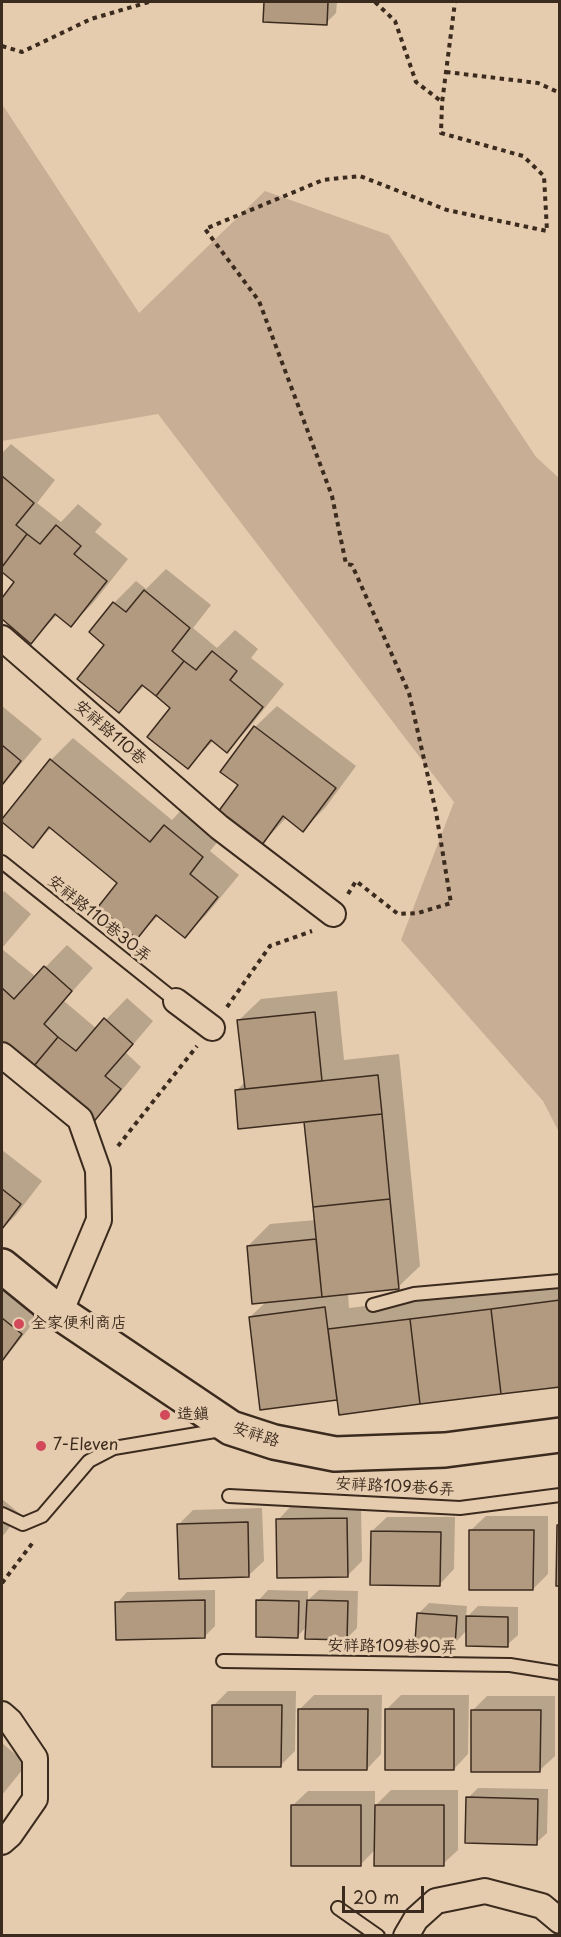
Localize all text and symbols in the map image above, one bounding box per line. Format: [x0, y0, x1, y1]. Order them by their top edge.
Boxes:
street label: 安祥路110巷 [70, 697, 150, 769]
street label: 安祥路110巷30弄 [43, 871, 155, 967]
place label: 全家便利商店 [31, 1314, 127, 1334]
marker: 全家便利商店 [12, 1317, 26, 1331]
place label: 造鎮 [177, 1405, 209, 1425]
marker: 造鎮 [158, 1408, 172, 1422]
street label: 安祥路 [230, 1418, 282, 1452]
place label: 7-Eleven [53, 1436, 118, 1456]
marker: 7-Eleven [34, 1439, 48, 1453]
street label: 安祥路109巷6弄 [335, 1474, 455, 1500]
street label: 安祥路109巷90弄 [327, 1636, 457, 1658]
scale bar [345, 1874, 428, 1912]
text: 20 m [353, 1883, 399, 1910]

